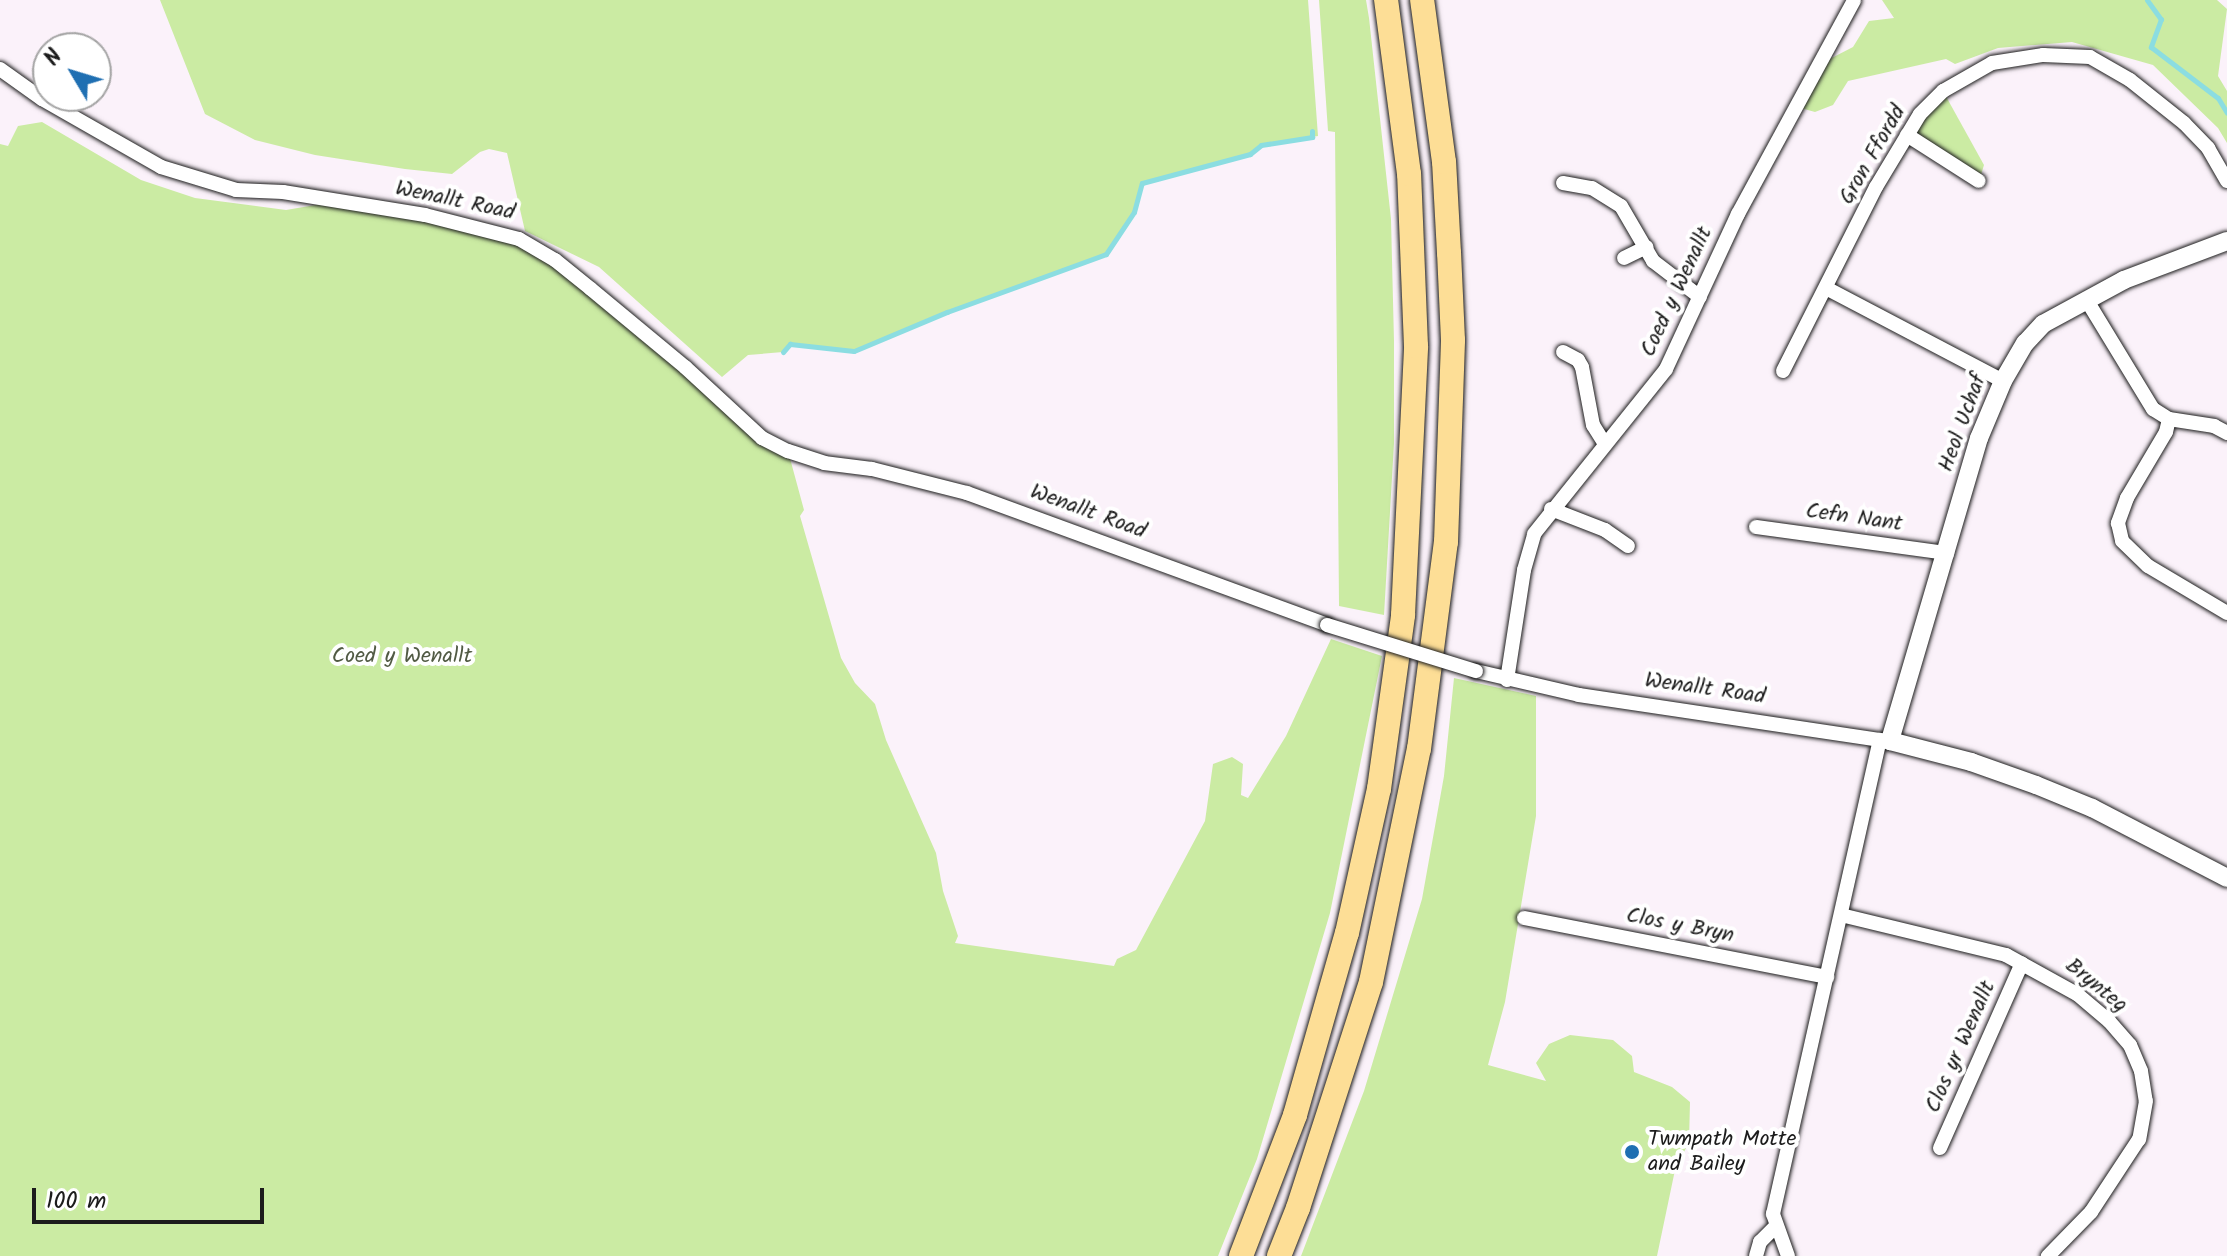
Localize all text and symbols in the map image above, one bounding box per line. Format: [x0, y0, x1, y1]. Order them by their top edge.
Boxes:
north arrow [32, 32, 112, 112]
text: N [36, 42, 72, 74]
street label: Gron Ffordd [1834, 101, 1912, 209]
street label: Wenallt Road [393, 175, 517, 227]
street label: Coed y Wenallt [1635, 223, 1719, 361]
street label: Heol Uchaf [1933, 370, 1993, 476]
street label: Wenallt Road [1026, 479, 1150, 545]
street label: Cefn Nant [1804, 498, 1904, 538]
park label: Coed y Wenallt [332, 644, 472, 670]
street label: Wenallt Road [1643, 667, 1767, 711]
street label: Clos y Bryn [1624, 903, 1736, 949]
street label: Brynteg [2060, 953, 2132, 1019]
street label: Clos yr Wenallt [1920, 977, 2002, 1117]
place label: Twmpath Motte and Bailey [1648, 1126, 1796, 1178]
marker: Twmpath Motte and Bailey [1623, 1143, 1641, 1161]
scale bar [36, 1172, 268, 1222]
text: 100 m [46, 1182, 106, 1221]

